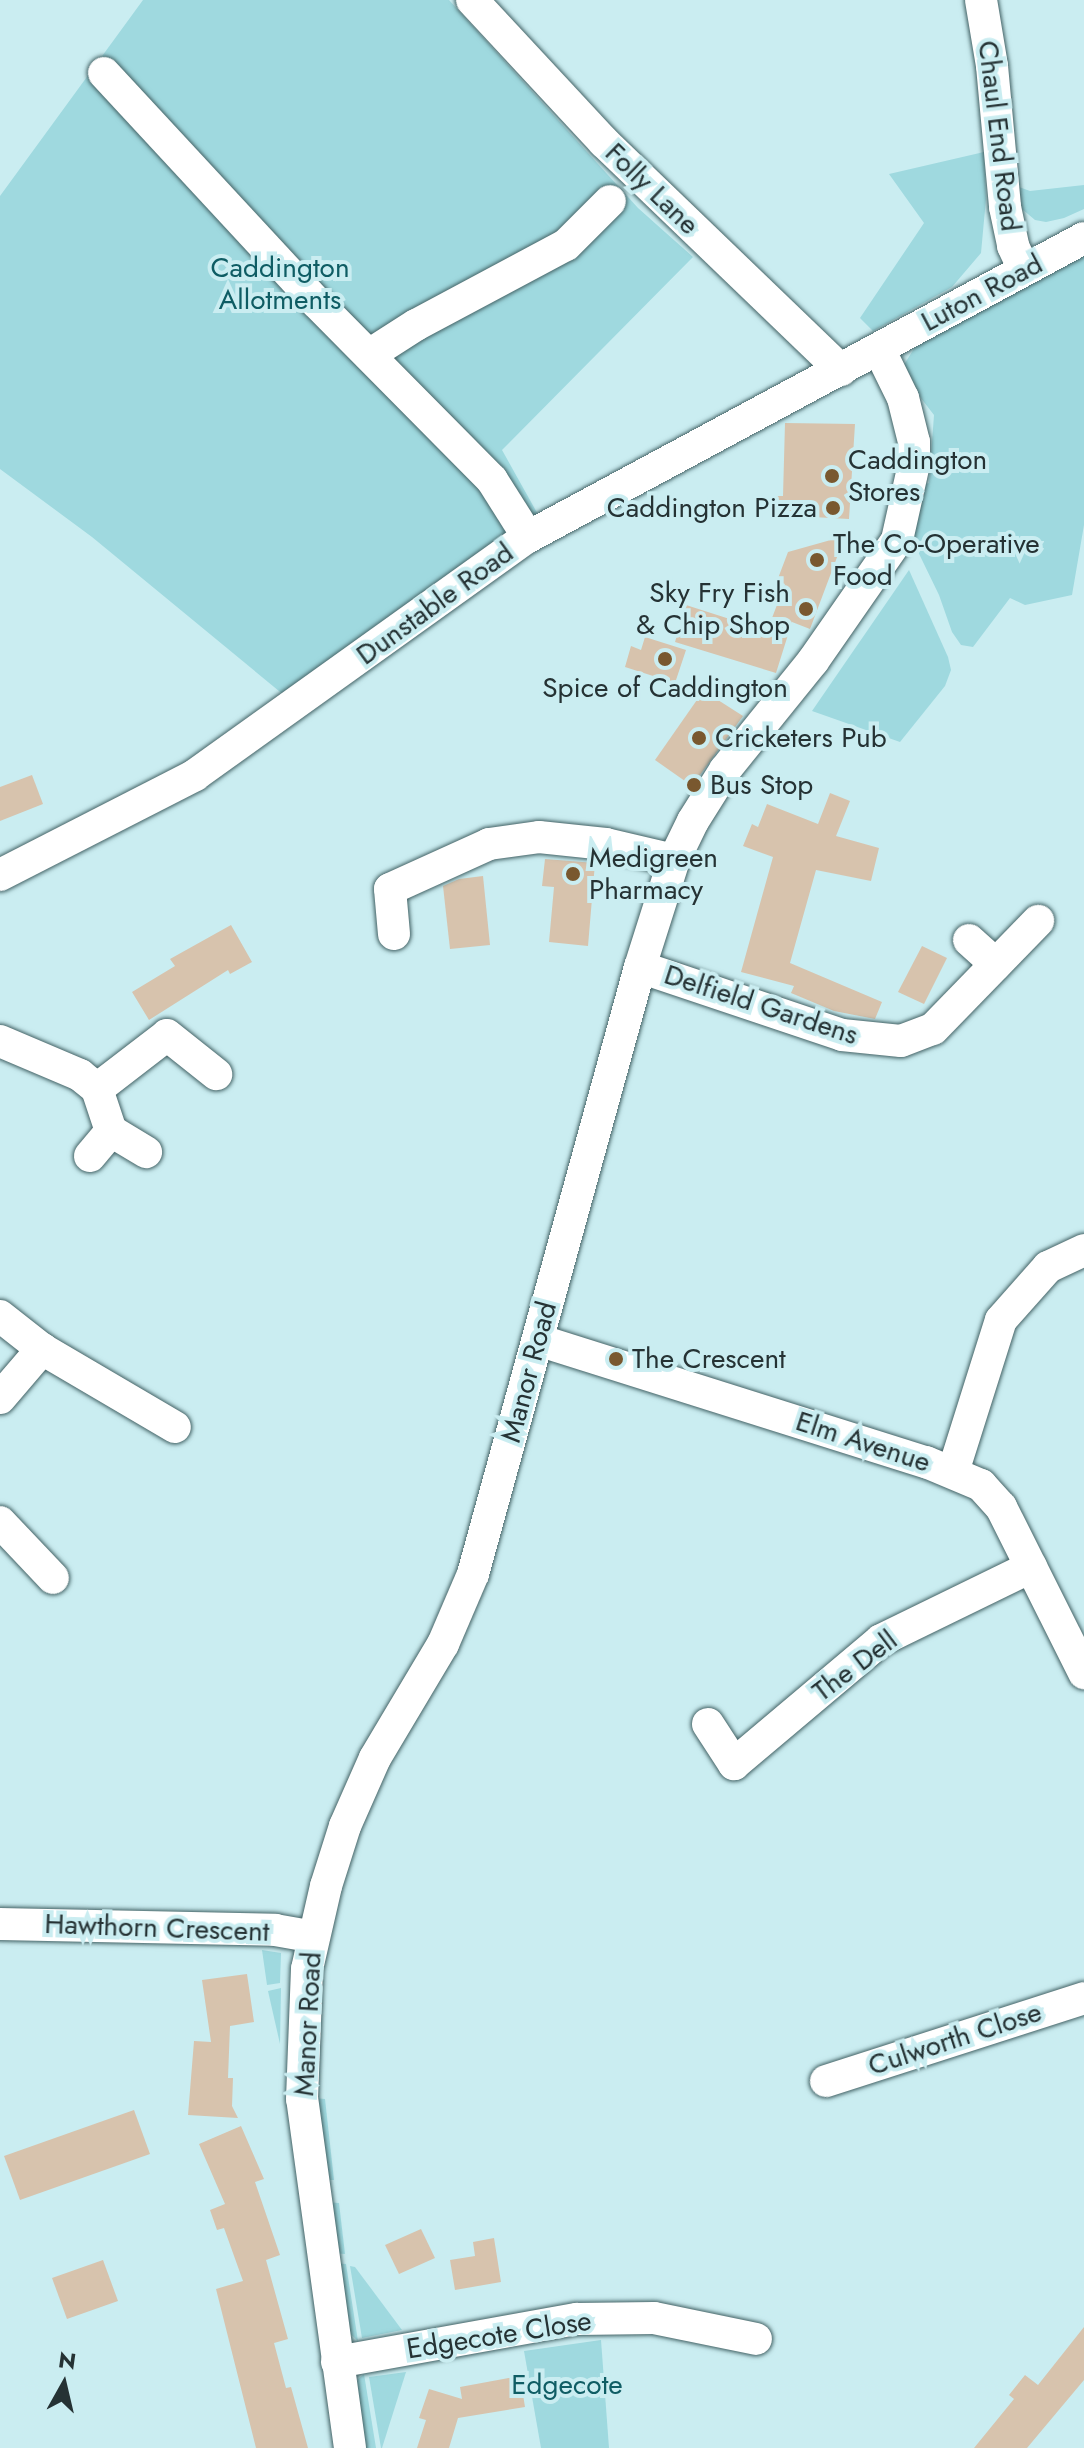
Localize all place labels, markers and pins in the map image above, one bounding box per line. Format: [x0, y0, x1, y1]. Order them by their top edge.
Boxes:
place label: Caddington Stores [848, 443, 987, 509]
marker: Caddington Stores [823, 467, 841, 485]
place label: Caddington Pizza [607, 491, 817, 525]
marker: Caddington Pizza [824, 499, 842, 517]
place label: The Co-Operative Food [833, 527, 1040, 593]
marker: The Co-Operative Food [808, 551, 826, 569]
place label: Sky Fry Fish & Chip Shop [636, 576, 790, 642]
marker: Sky Fry Fish & Chip Shop [797, 600, 815, 618]
marker: Spice of Caddington [656, 650, 674, 668]
place label: Spice of Caddington [542, 671, 788, 705]
place label: Cricketers Pub [715, 721, 887, 755]
marker: Cricketers Pub [690, 729, 708, 747]
place label: Bus Stop [710, 768, 813, 802]
marker: Bus Stop [685, 776, 703, 794]
place label: Medigreen Pharmacy [589, 841, 718, 907]
marker: Medigreen Pharmacy [564, 865, 582, 883]
place label: The Crescent [632, 1342, 786, 1376]
marker: The Crescent [607, 1350, 625, 1368]

